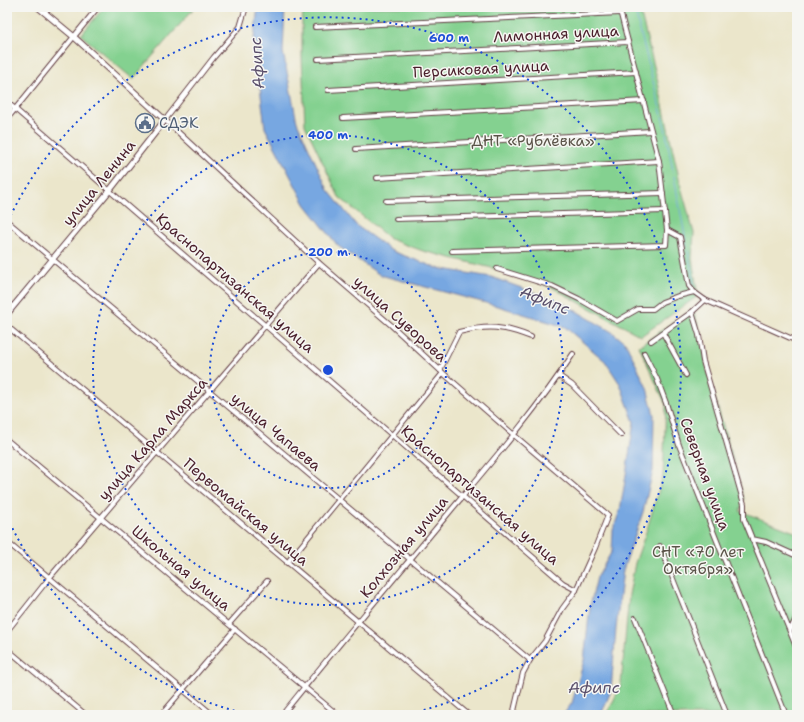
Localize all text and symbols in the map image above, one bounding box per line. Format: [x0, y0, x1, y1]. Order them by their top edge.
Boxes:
street label: Лимонная улица [493, 21, 620, 47]
text: 600 m [429, 30, 469, 46]
water label: Афипс [245, 36, 269, 90]
street label: Персиковая улица [412, 55, 550, 83]
public building icon: СДЭК [134, 112, 156, 134]
place label: СДЭК [159, 113, 199, 133]
text: 400 m [308, 127, 348, 143]
park label: ДНТ «Рублёвка» [472, 131, 594, 151]
street label: улица Ленина [58, 135, 140, 230]
street label: Краснопартизанская улица [152, 209, 319, 358]
text: 200 m [308, 244, 348, 260]
street label: улица Суворова [349, 272, 452, 367]
water label: Афипс [517, 281, 573, 319]
centre of rings [321, 363, 335, 377]
street label: улица Карла Маркса [94, 373, 212, 505]
street label: улица Чапаева [227, 388, 326, 476]
street label: Северная улица [675, 415, 735, 534]
street label: Краснопартизанская улица [397, 421, 564, 570]
street label: Первомайская улица [179, 454, 313, 571]
street label: Колхозная улица [355, 491, 453, 602]
street label: Школьная улица [127, 521, 235, 616]
park label: СНТ «70 лет Октября» [652, 542, 744, 579]
water label: Афипс [568, 677, 620, 698]

